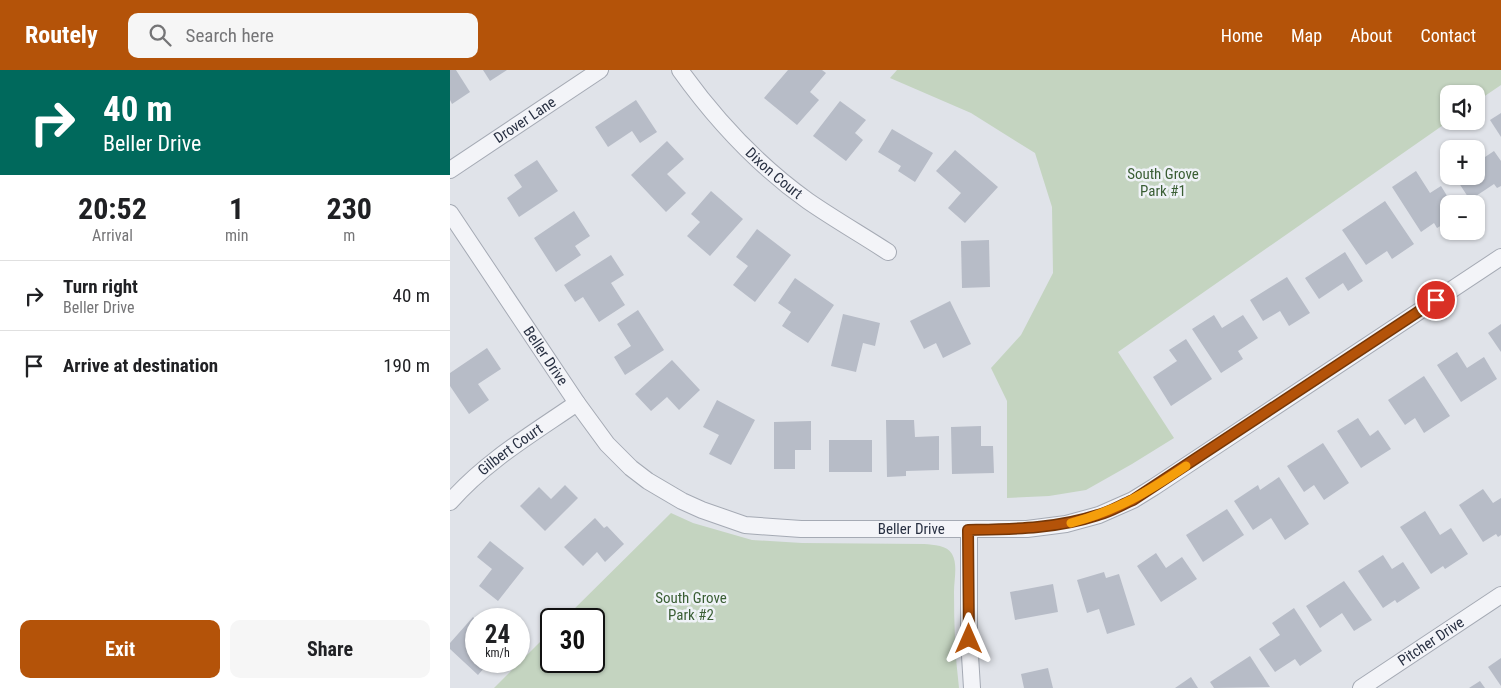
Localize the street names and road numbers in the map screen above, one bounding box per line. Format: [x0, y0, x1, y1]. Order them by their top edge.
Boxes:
street label: Drover Lane [491, 93, 559, 147]
street label: Dixon Court [742, 144, 806, 203]
street label: Beller Drive [519, 323, 572, 389]
street label: Gilbert Court [474, 420, 546, 479]
street label: Beller Drive [878, 520, 945, 538]
street label: Pitcher Drive [1395, 613, 1467, 670]

